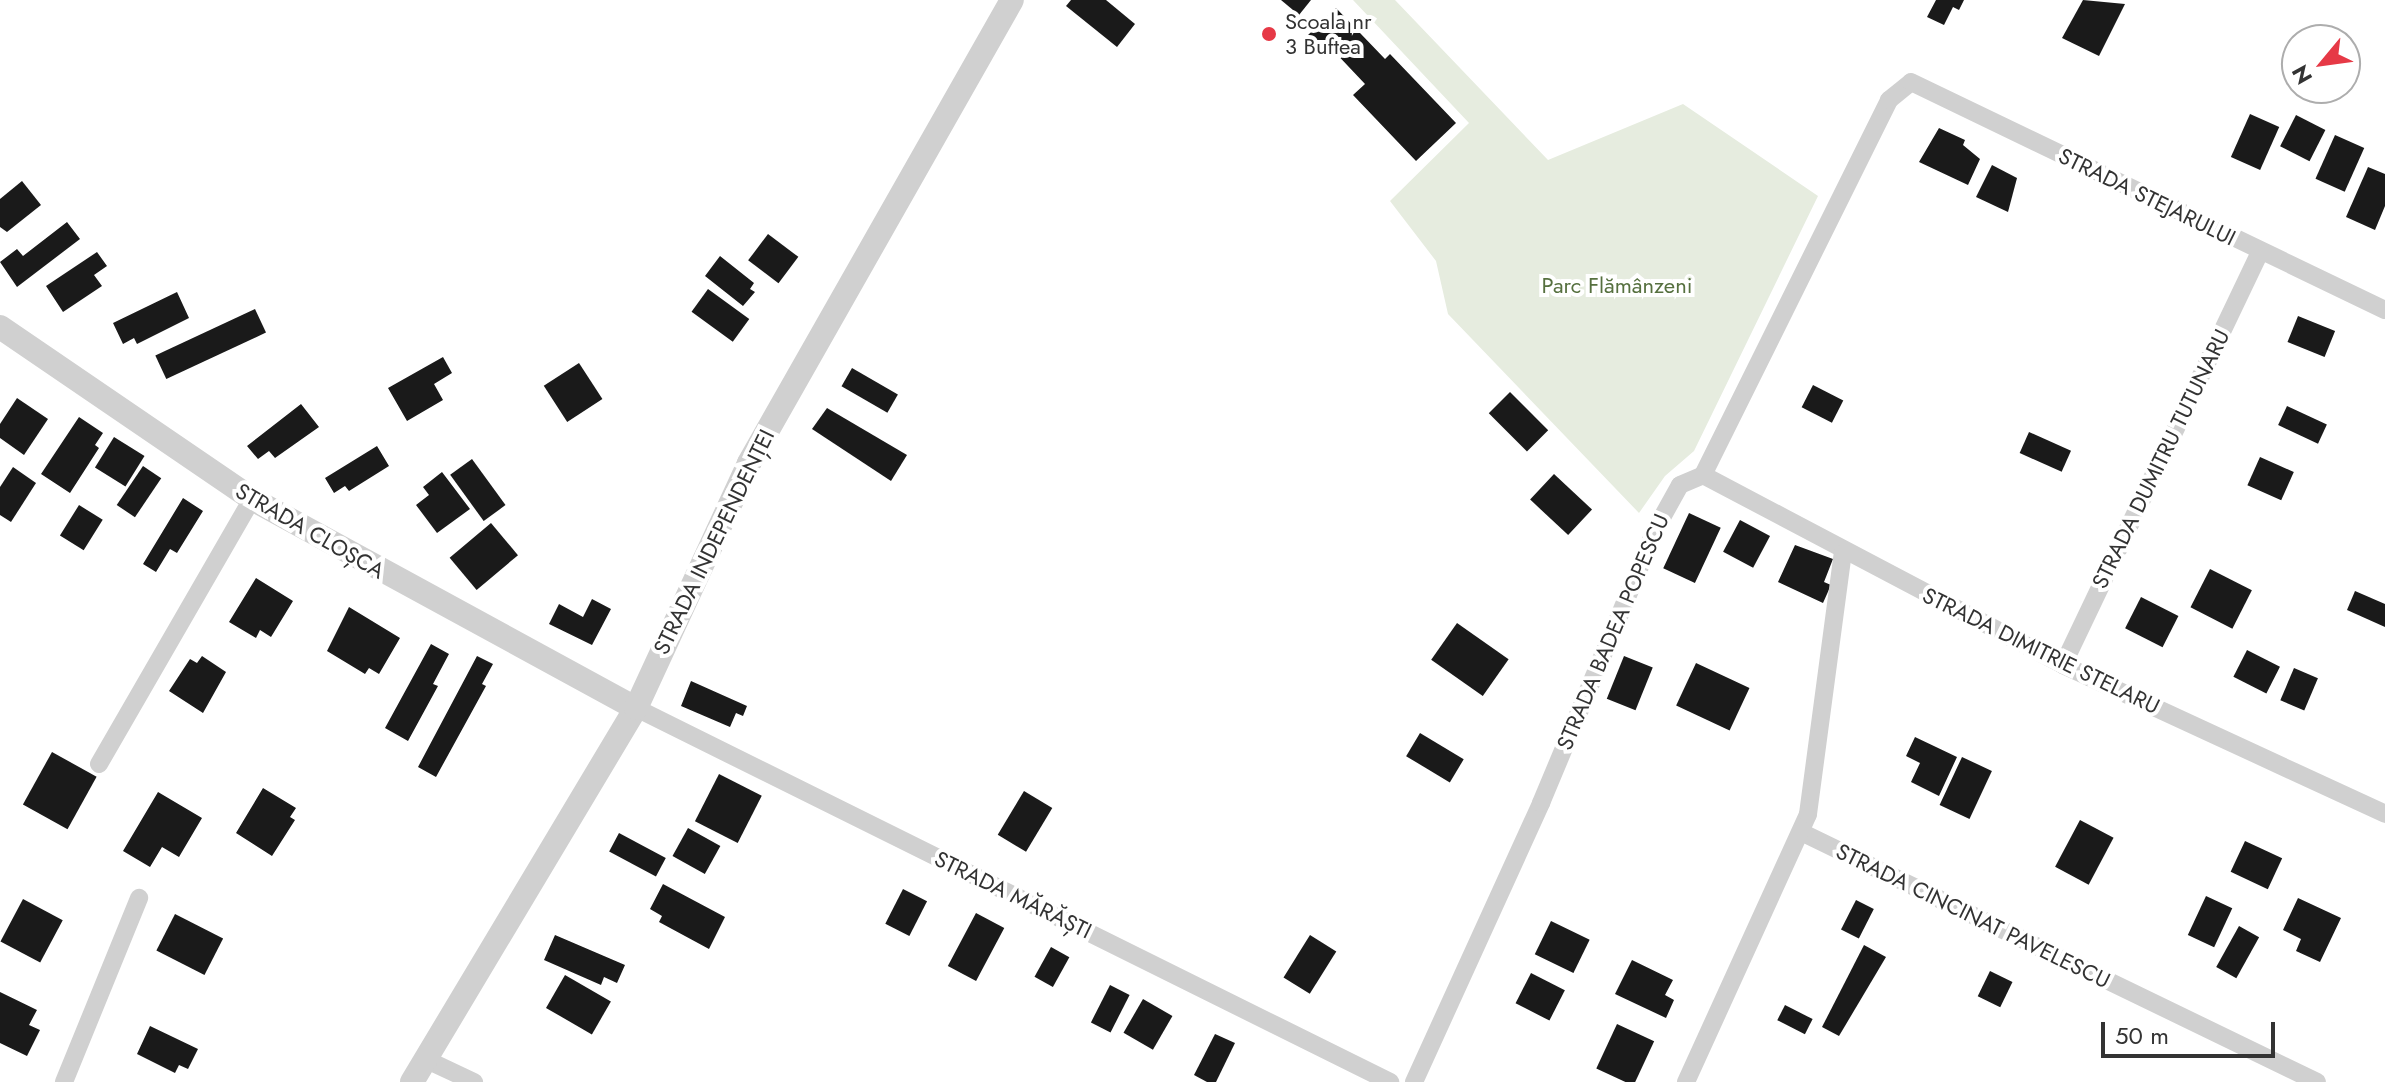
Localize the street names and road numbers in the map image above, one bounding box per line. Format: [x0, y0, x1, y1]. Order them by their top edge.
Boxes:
street label: STRADA STEJARULUI [2054, 143, 2240, 251]
street label: STRADA DUMITRU TUTUNARU [2087, 325, 2235, 593]
street label: STRADA INDEPENDENȚEI [648, 425, 780, 659]
street label: STRADA CLOȘCA [231, 478, 389, 584]
street label: STRADA BADEA POPESCU [1551, 510, 1675, 754]
street label: STRADA DIMITRIE STELARU [1918, 582, 2164, 720]
street label: STRADA CINCINAT PAVELESCU [1832, 838, 2114, 994]
street label: STRADA MĂRĂȘTI [930, 846, 1096, 944]

